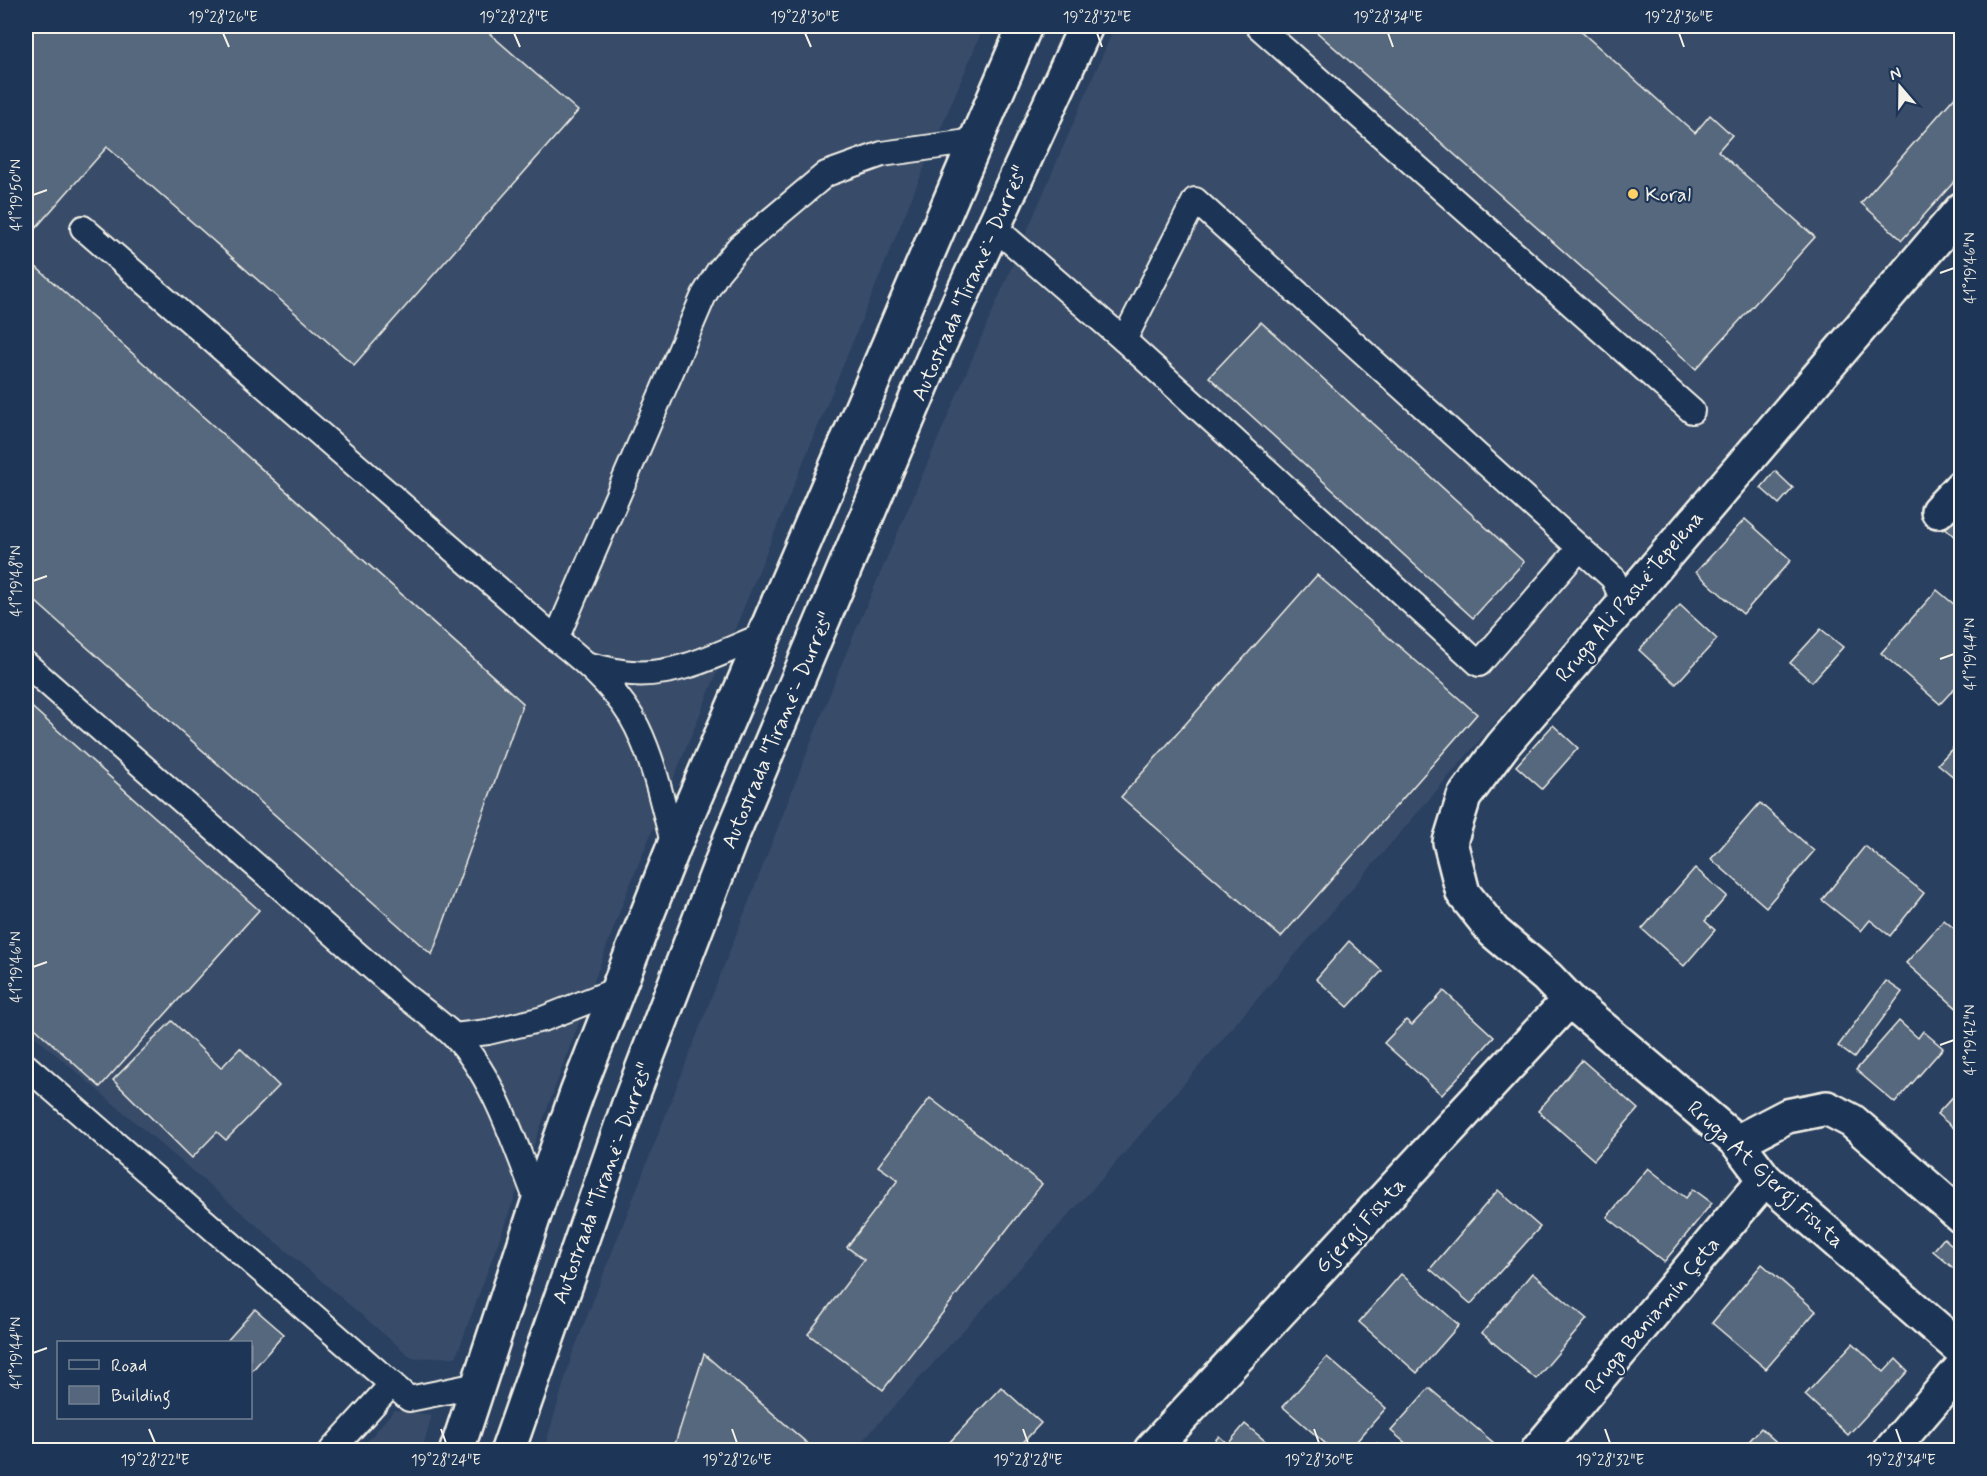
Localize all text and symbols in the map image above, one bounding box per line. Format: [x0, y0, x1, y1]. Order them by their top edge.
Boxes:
text: 19°28'26"E [188, 8, 258, 28]
text: 19°28'28"E [479, 8, 549, 28]
text: 19°28'30"E [770, 8, 840, 28]
text: 19°28'32"E [1063, 8, 1131, 28]
text: 19°28'34"E [1353, 8, 1423, 28]
text: 19°28'36"E [1645, 8, 1714, 28]
north arrow [1870, 57, 1930, 117]
text: N [1887, 63, 1904, 86]
text: 41°19'50"N [7, 159, 27, 231]
street label: Autostrada "Tiranë - Durrës" [905, 161, 1035, 405]
place label: Koral [1645, 181, 1691, 209]
marker: Koral [1626, 187, 1640, 201]
text: 41°19'46"N [1961, 232, 1981, 304]
street label: Rruga Ali Pashë Tepelena [1550, 505, 1711, 689]
text: 41°19'48"N [7, 545, 27, 617]
street label: Autostrada "Tiranë - Durrës" [715, 608, 841, 853]
text: 41°19'44"N [1961, 618, 1981, 690]
text: 41°19'46"N [7, 931, 27, 1003]
text: 41°19'42"N [1961, 1004, 1981, 1076]
street label: Autostrada "Tiranë - Durrës" [546, 1059, 660, 1308]
street label: Rruga At Gjergj Fishta [1679, 1094, 1850, 1256]
street label: Gjergj Fishta [1309, 1172, 1413, 1280]
street label: Rruga Beniamin Çeta [1579, 1231, 1728, 1401]
text: 41°19'44"N [7, 1317, 27, 1389]
legend [57, 1341, 252, 1419]
text: Road [111, 1354, 147, 1378]
text: Building [111, 1384, 171, 1410]
text: 19°28'22"E [121, 1451, 190, 1471]
text: 19°28'24"E [411, 1451, 481, 1471]
text: 19°28'26"E [702, 1451, 772, 1471]
text: 19°28'28"E [993, 1451, 1063, 1471]
text: 19°28'30"E [1284, 1451, 1354, 1471]
text: 19°28'32"E [1576, 1451, 1644, 1471]
text: 19°28'34"E [1866, 1451, 1936, 1471]

